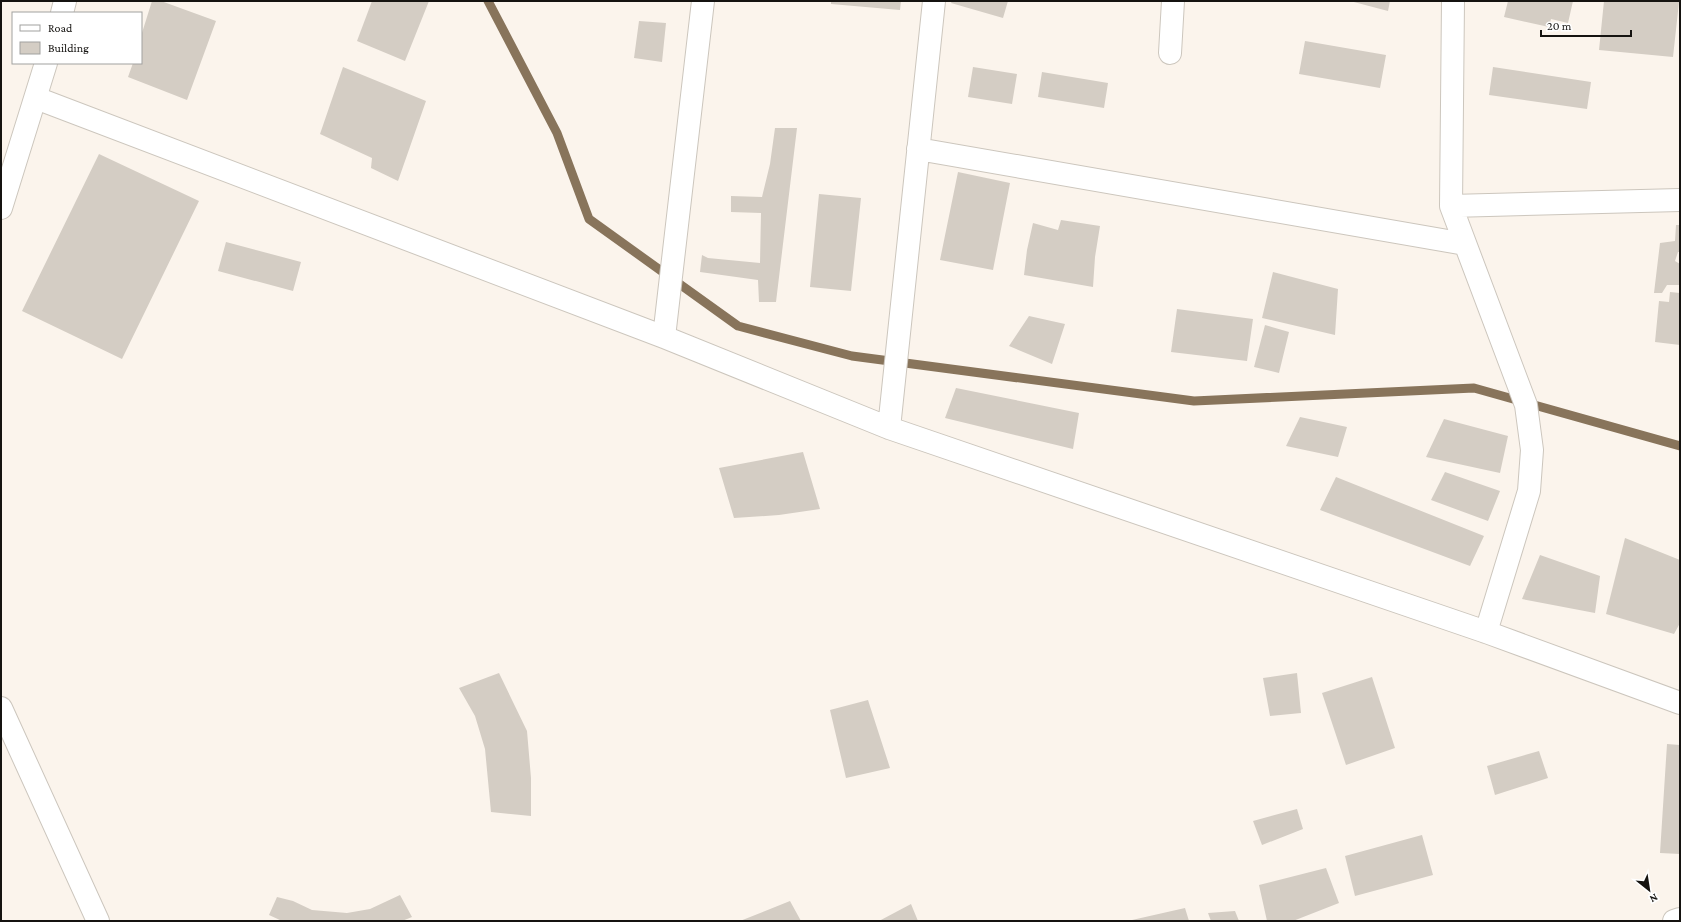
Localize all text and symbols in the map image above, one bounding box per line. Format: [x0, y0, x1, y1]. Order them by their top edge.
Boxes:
legend [12, 12, 142, 64]
scale bar [1541, 12, 1631, 38]
text: 20 m [1547, 19, 1572, 33]
text: Road [48, 21, 73, 35]
text: Building [48, 41, 89, 55]
north arrow [1629, 870, 1669, 910]
text: N [1647, 892, 1660, 906]

